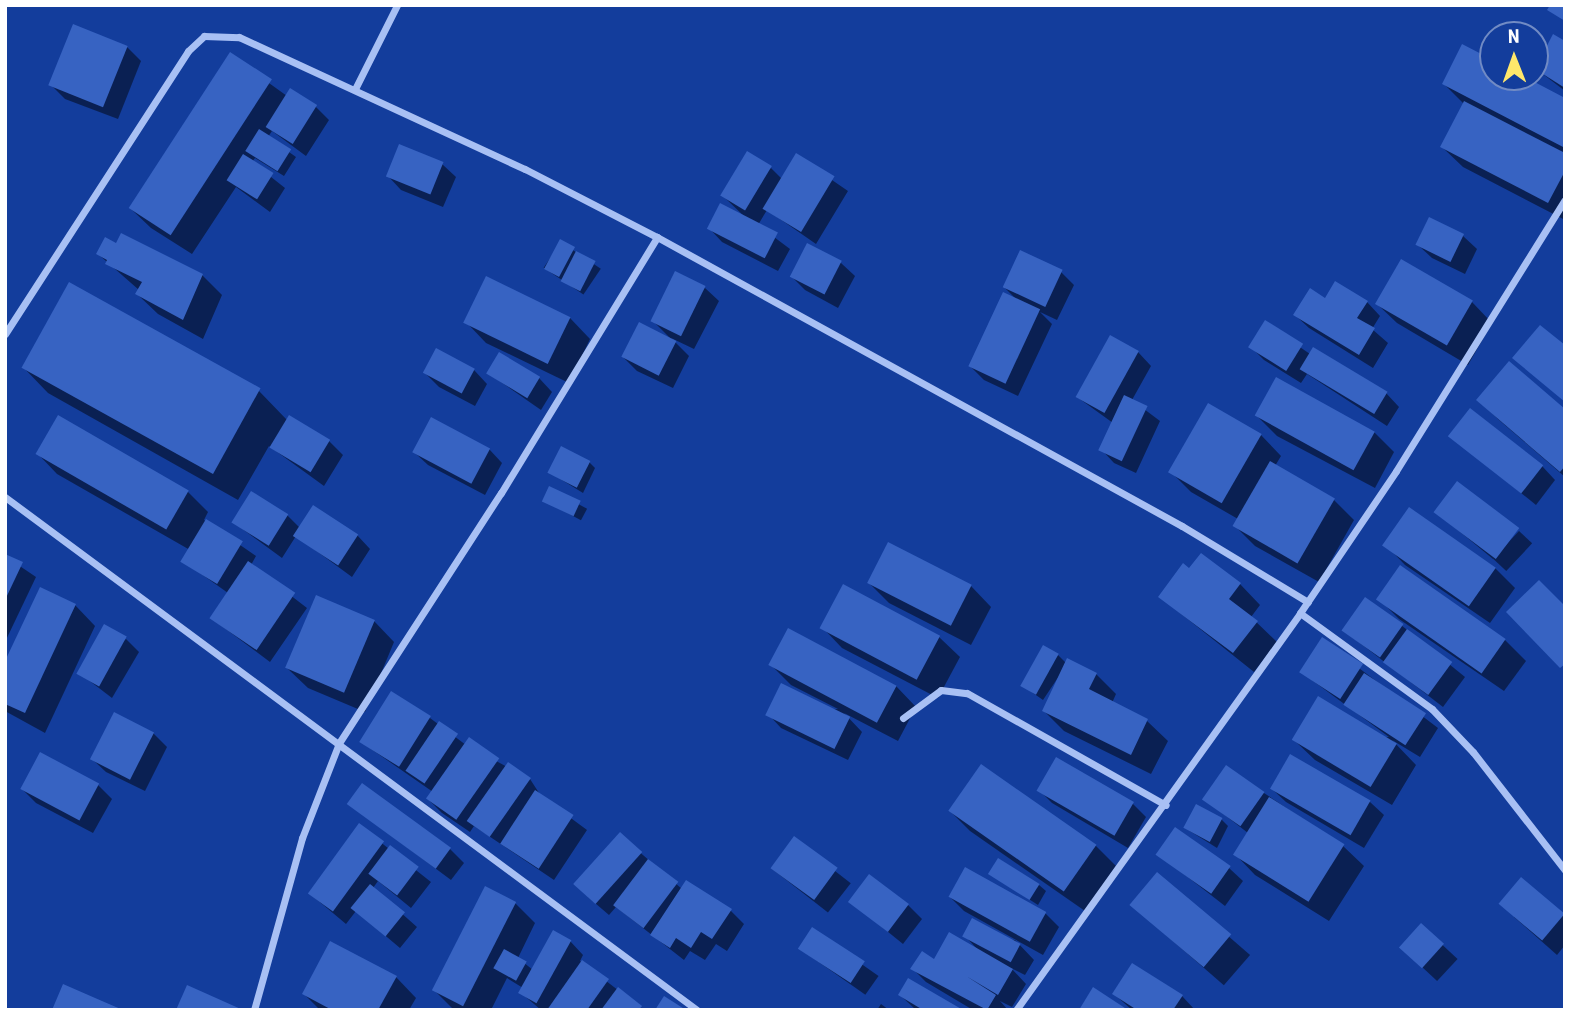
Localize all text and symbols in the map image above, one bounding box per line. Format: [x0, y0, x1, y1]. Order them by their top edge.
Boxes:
north arrow [1479, 21, 1549, 91]
text: N [1508, 25, 1520, 48]

